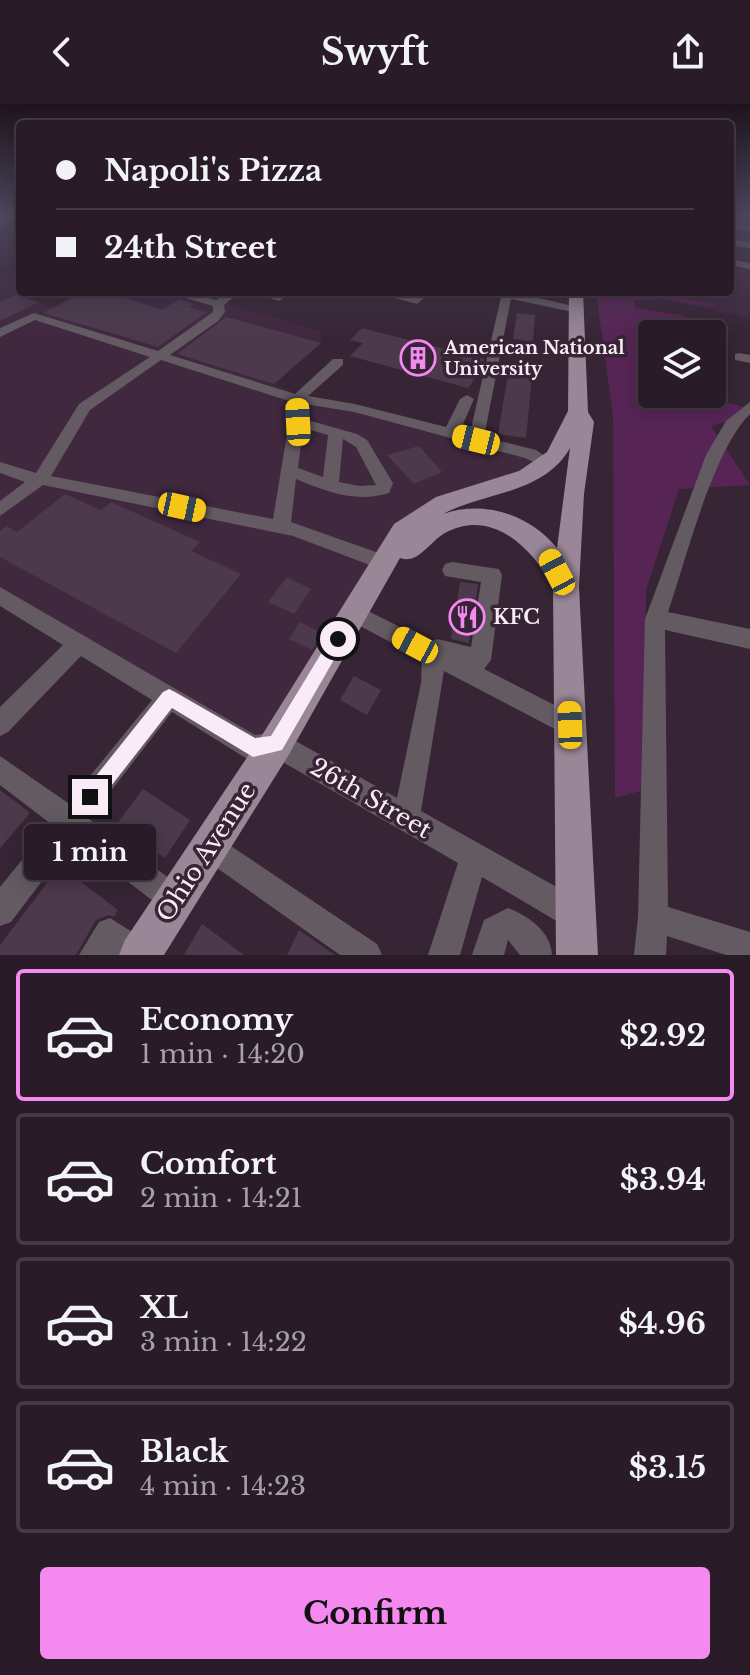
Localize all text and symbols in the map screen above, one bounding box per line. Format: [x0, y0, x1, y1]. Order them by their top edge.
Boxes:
icon: back [40, 30, 84, 74]
text: Swyft [321, 30, 429, 75]
icon: share [666, 30, 710, 74]
text: Napoli's Pizza [104, 152, 322, 189]
text: 24th Street [104, 229, 277, 266]
map controls [638, 320, 726, 408]
button: layers [638, 320, 726, 408]
place label: American National University [443, 337, 625, 380]
building icon: American National University [399, 339, 437, 377]
car [285, 397, 311, 447]
car [450, 423, 502, 457]
car [156, 490, 208, 524]
car [535, 545, 579, 599]
restaurant icon: KFC [448, 598, 486, 636]
place label: KFC [493, 605, 540, 629]
route start [320, 621, 356, 657]
car [388, 623, 442, 667]
car [557, 701, 583, 749]
street label: 26th Street [305, 752, 437, 844]
street label: Ohio Avenue [150, 777, 262, 927]
route end [72, 779, 108, 815]
callout: 1 min [24, 825, 156, 881]
text: 1 min [52, 836, 128, 868]
icon: car [44, 999, 116, 1071]
text: Economy [140, 1001, 293, 1038]
text: $2.92 [620, 1017, 706, 1054]
text: 1 min · 14:20 [140, 1038, 305, 1070]
icon: car [44, 1143, 116, 1215]
text: Comfort [140, 1145, 277, 1182]
text: $3.94 [620, 1161, 706, 1198]
text: 2 min · 14:21 [140, 1182, 302, 1214]
icon: car [44, 1287, 116, 1359]
text: XL [140, 1289, 188, 1326]
text: $4.96 [619, 1305, 706, 1342]
text: 3 min · 14:22 [140, 1326, 307, 1358]
icon: car [44, 1431, 116, 1503]
text: Black [140, 1433, 228, 1470]
text: $3.15 [629, 1449, 706, 1486]
text: 4 min · 14:23 [140, 1470, 306, 1502]
button: Confirm [40, 1567, 710, 1659]

